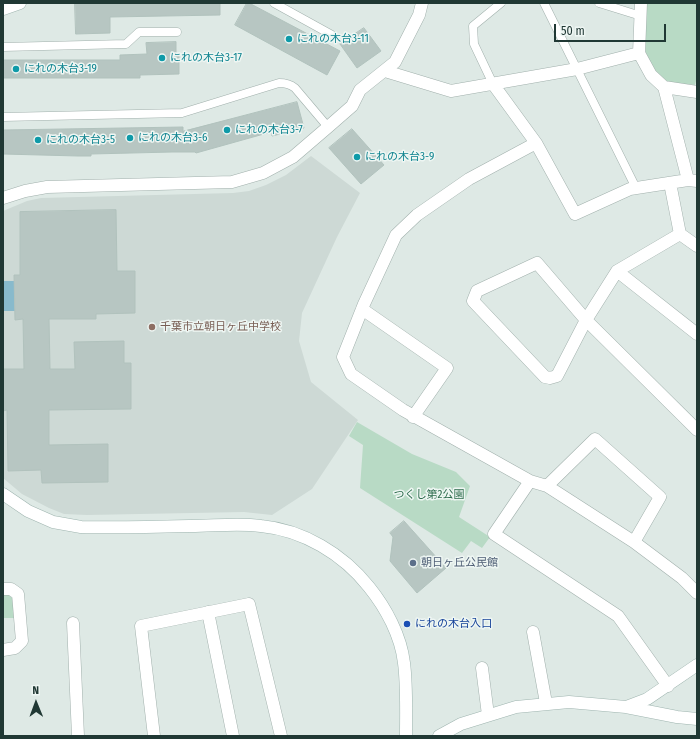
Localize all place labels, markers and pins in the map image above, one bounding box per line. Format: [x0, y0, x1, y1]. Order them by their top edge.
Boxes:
place label: にれの木台3-11 [297, 32, 369, 46]
marker: にれの木台3-11 [284, 34, 294, 44]
place label: にれの木台3-17 [170, 51, 242, 65]
marker: にれの木台3-17 [157, 53, 167, 63]
place label: にれの木台3-19 [24, 62, 97, 76]
marker: にれの木台3-19 [11, 64, 21, 74]
place label: にれの木台3-7 [235, 123, 303, 137]
marker: にれの木台3-7 [222, 125, 232, 135]
place label: にれの木台3-6 [138, 131, 207, 145]
place label: にれの木台3-5 [46, 133, 115, 147]
marker: にれの木台3-6 [125, 133, 135, 143]
marker: にれの木台3-5 [33, 135, 43, 145]
place label: にれの木台3-9 [365, 150, 434, 164]
marker: にれの木台3-9 [352, 152, 362, 162]
place label: 千葉市立朝日ヶ丘中学校 [160, 320, 281, 334]
marker: 千葉市立朝日ヶ丘中学校 [147, 322, 157, 332]
place label: 朝日ヶ丘公民館 [421, 556, 498, 570]
marker: 朝日ヶ丘公民館 [408, 558, 418, 568]
place label: にれの木台入口 [415, 617, 492, 631]
marker: にれの木台入口 [402, 619, 412, 629]

